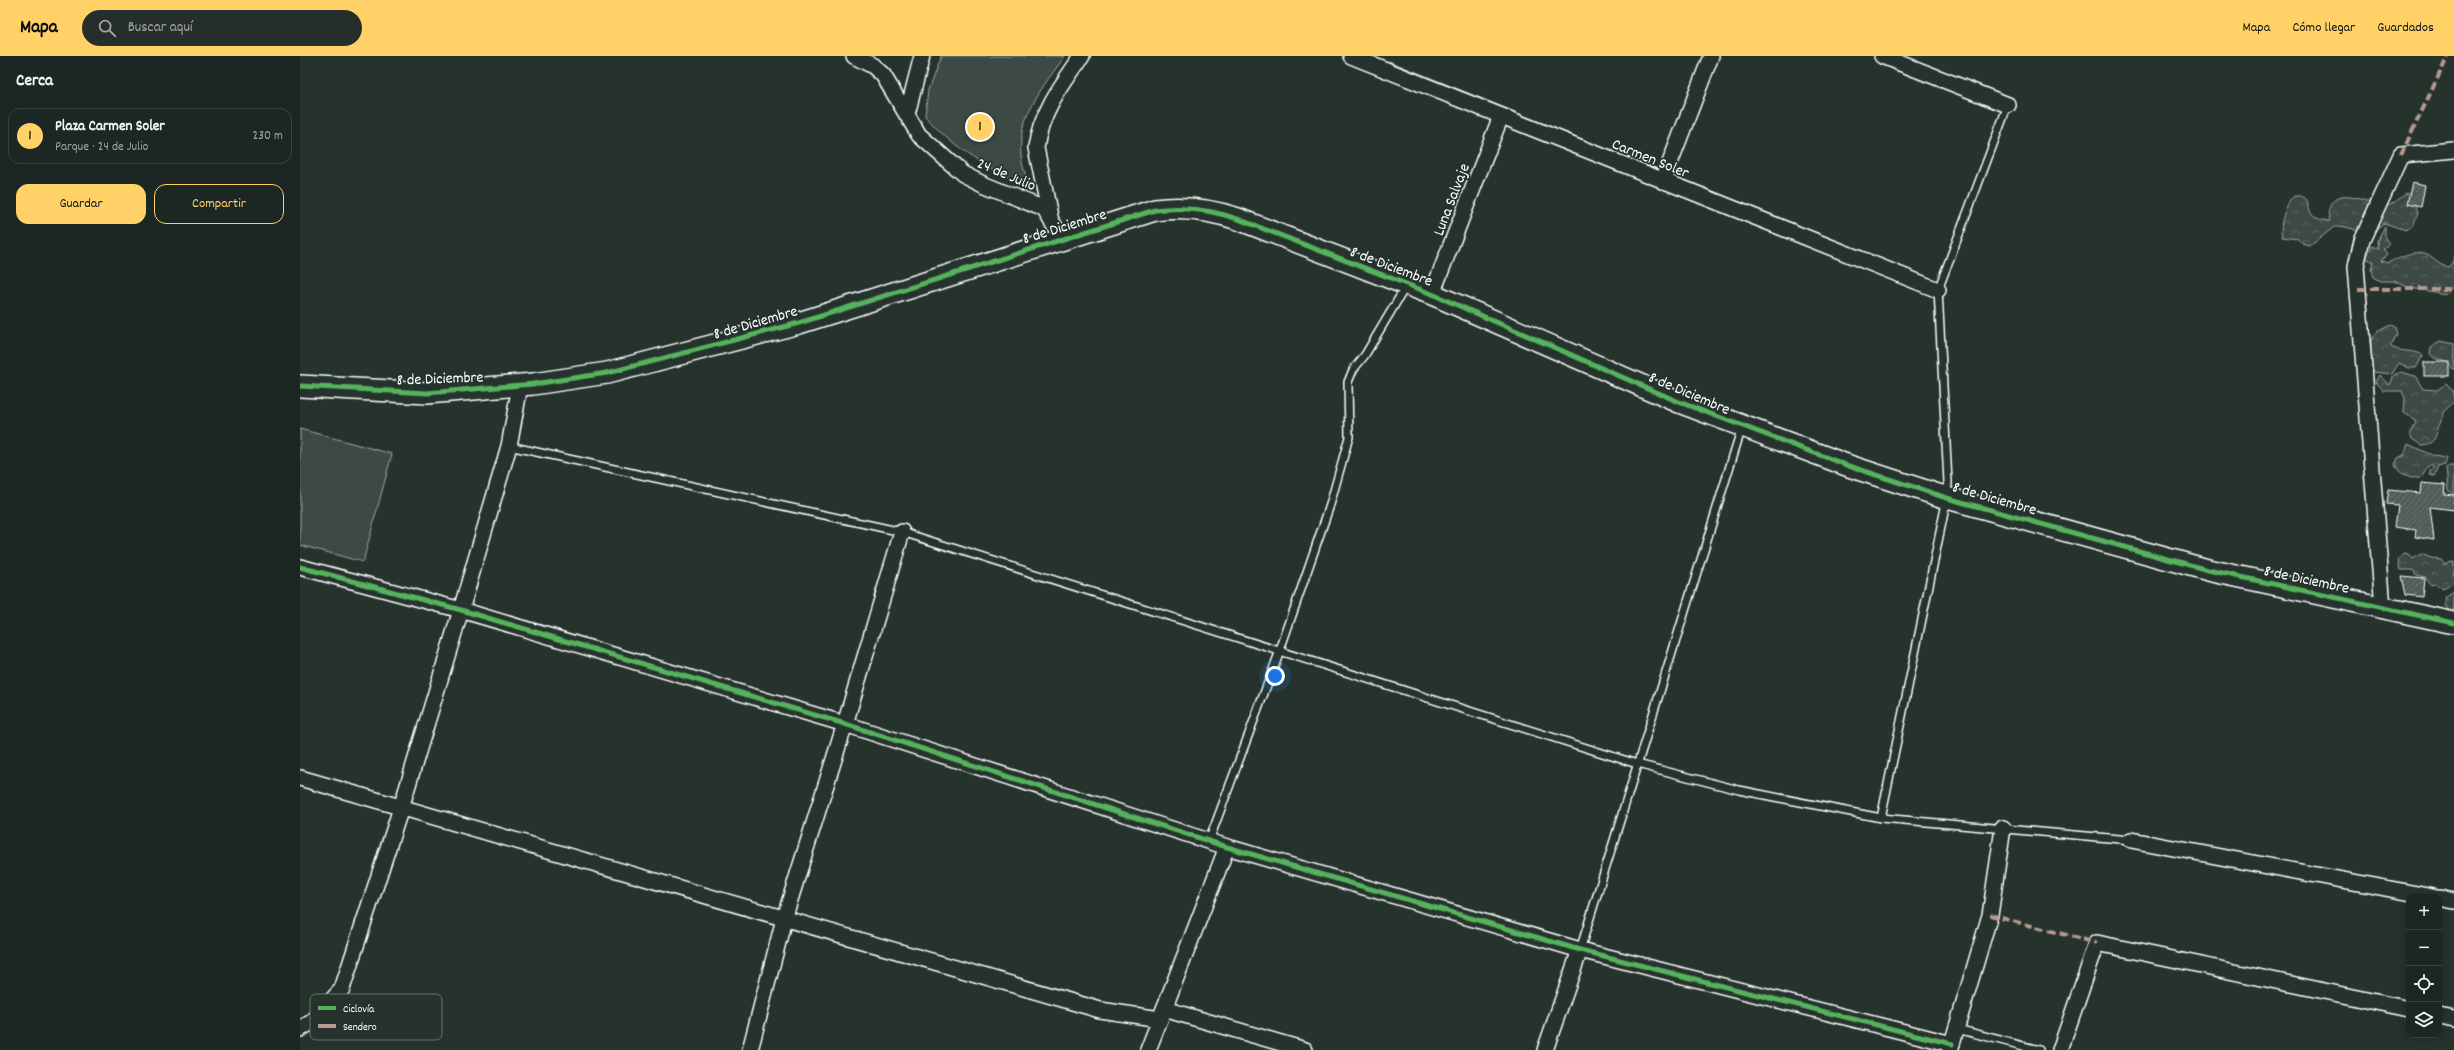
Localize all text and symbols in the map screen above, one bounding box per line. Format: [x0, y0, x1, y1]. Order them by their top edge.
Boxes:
search box [82, 10, 362, 46]
text: Mapa [20, 15, 58, 42]
icon: search [96, 17, 118, 39]
text: Buscar aquí [128, 17, 193, 39]
text: Mapa [2243, 18, 2270, 38]
text: Cómo llegar [2292, 18, 2355, 38]
text: Guardados [2377, 18, 2434, 38]
text: Cerca [16, 70, 53, 94]
pin: 1 [967, 112, 993, 142]
text: Plaza Carmen Soler [55, 116, 165, 138]
text: 1 [29, 127, 31, 146]
text: 230 m [253, 127, 283, 146]
street label: Carmen Soler [1608, 133, 1692, 185]
text: Parque · 24 de Julio [55, 138, 148, 157]
street label: 24 de Julio [973, 153, 1039, 198]
street label: Luna Salvaje [1428, 160, 1477, 239]
button: Guardar [16, 184, 146, 224]
button: Compartir [154, 184, 284, 224]
street label: 8 de Diciembre [1020, 204, 1110, 251]
street label: 8 de Diciembre [1346, 241, 1436, 294]
street label: 8 de Diciembre [711, 300, 801, 346]
street label: 8 de Diciembre [396, 366, 484, 393]
street label: 8 de Diciembre [1645, 367, 1733, 422]
street label: 8 de Diciembre [1949, 476, 2039, 522]
street label: 8 de Diciembre [2262, 560, 2351, 601]
your location [1265, 666, 1285, 686]
map controls [2406, 894, 2442, 1038]
button: + [2406, 894, 2442, 930]
button: − [2406, 930, 2442, 966]
button: locate [2406, 966, 2442, 1002]
legend [310, 994, 442, 1040]
text: Ciclovía [343, 1002, 375, 1018]
button: layers [2406, 1002, 2442, 1038]
text: Sendero [343, 1020, 377, 1036]

